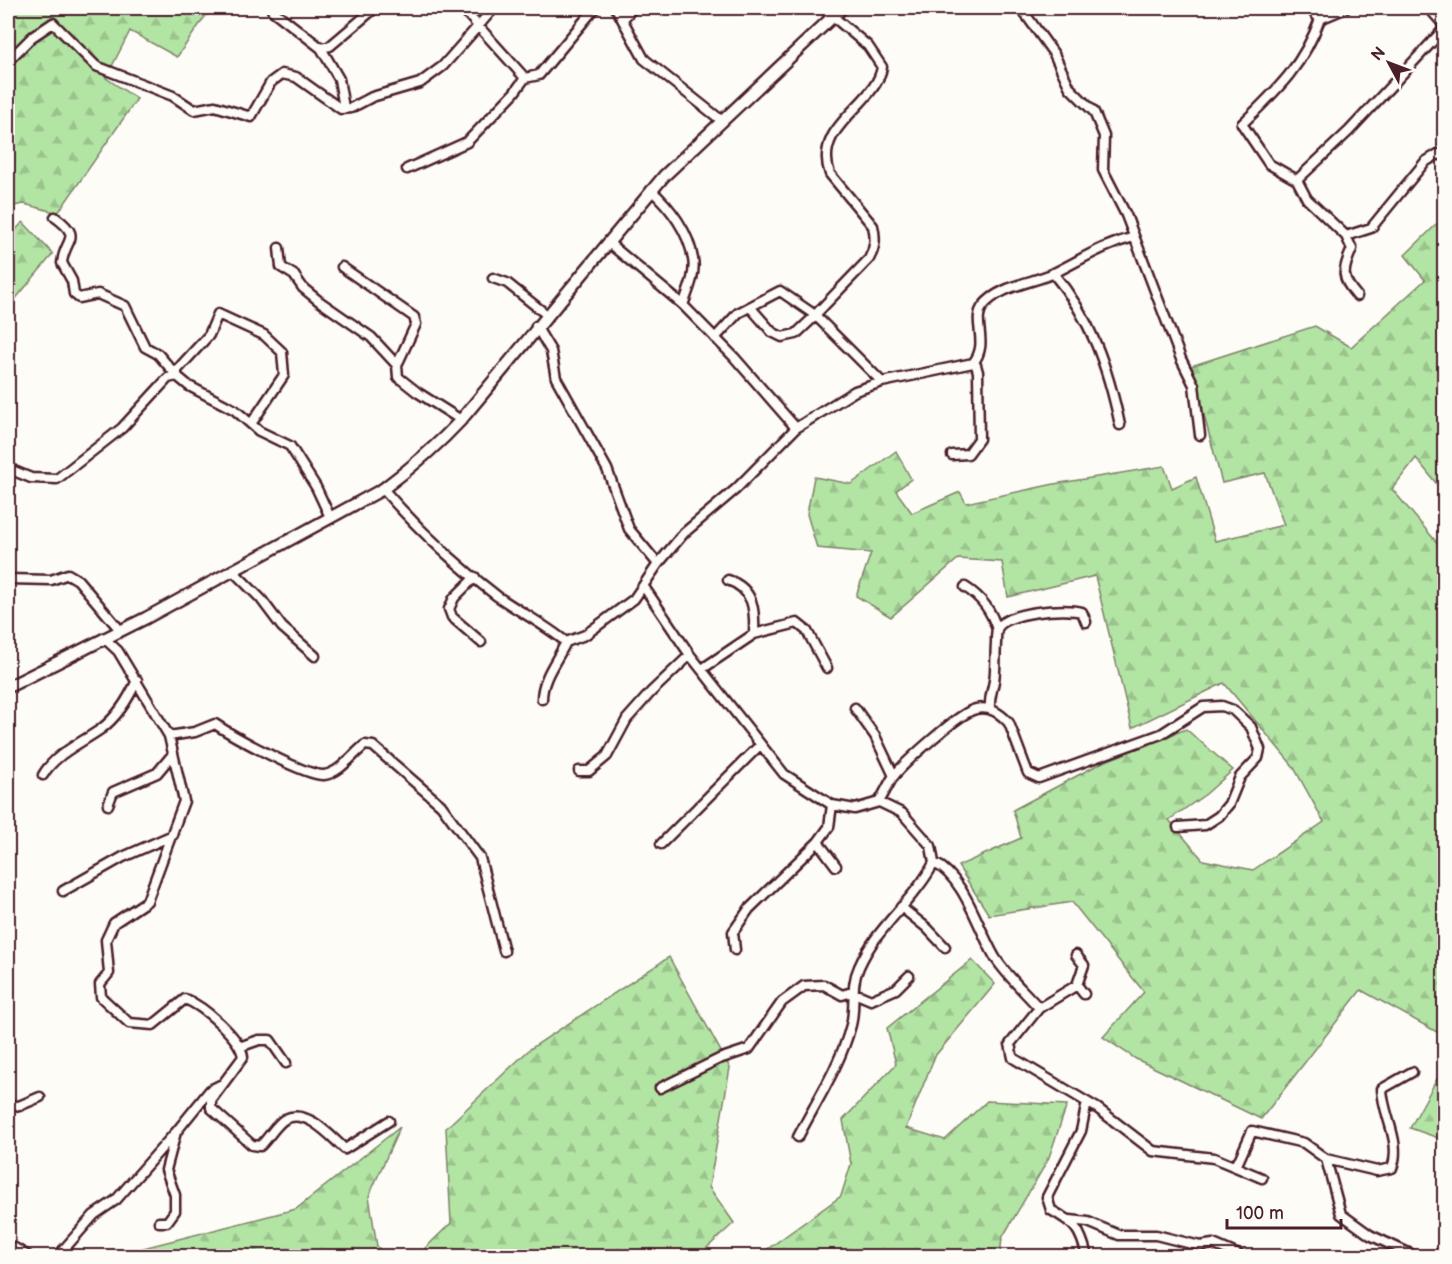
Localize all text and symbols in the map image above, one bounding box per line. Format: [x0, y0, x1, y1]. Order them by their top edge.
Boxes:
north arrow [1359, 33, 1419, 93]
text: N [1368, 43, 1390, 65]
scale bar [1227, 1192, 1341, 1230]
text: 100 m [1236, 1203, 1284, 1224]

